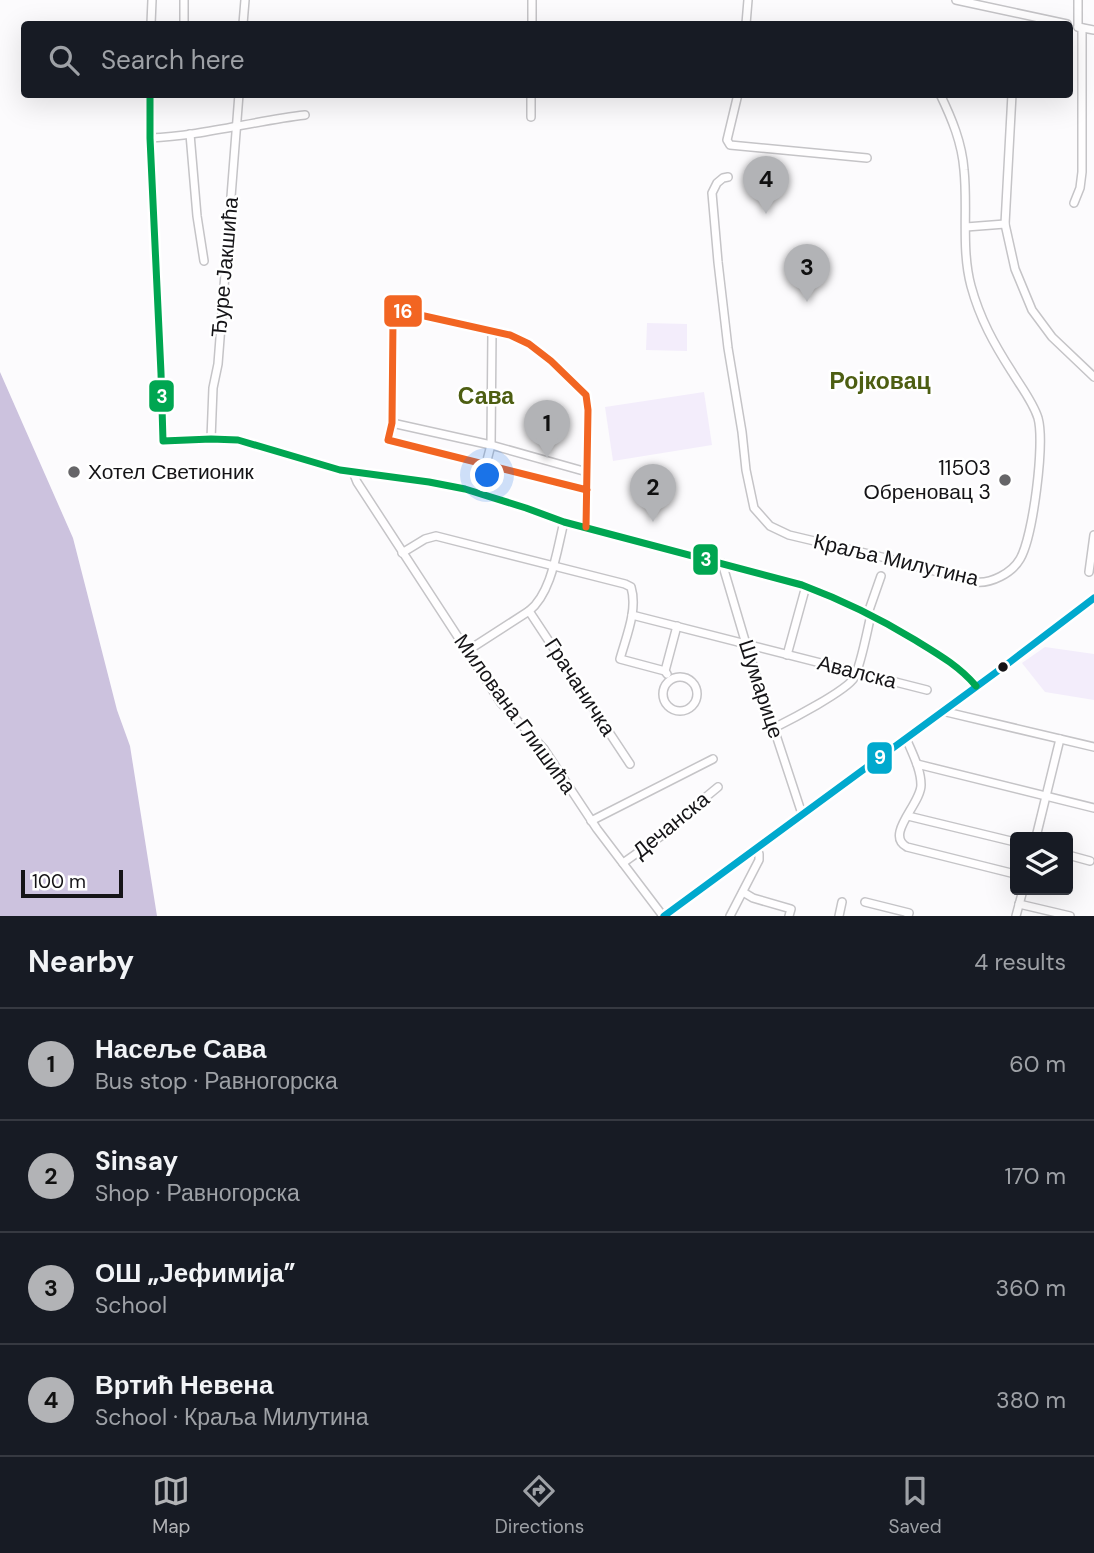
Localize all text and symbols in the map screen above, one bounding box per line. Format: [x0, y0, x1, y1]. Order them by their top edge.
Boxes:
search box [21, 21, 1073, 98]
icon: search [45, 41, 83, 79]
text: Search here [101, 43, 244, 77]
pin: 4 [743, 156, 789, 214]
street label: Ђуре Јакшића [205, 195, 245, 338]
pin: 3 [784, 244, 830, 302]
line badge: 16 [383, 294, 423, 328]
text: 16 [394, 299, 412, 324]
district label: Ројковац [829, 366, 931, 396]
line badge: 3 [148, 379, 175, 413]
district label: Сава [458, 381, 514, 411]
text: 3 [156, 384, 168, 409]
pin: 1 [524, 400, 570, 458]
place label: 11503 Обреновац 3 [863, 454, 991, 506]
place label: Хотел Светионик [88, 458, 255, 486]
your location [470, 458, 504, 492]
marker: Хотел Светионик [66, 464, 82, 480]
pin: 2 [630, 464, 676, 522]
marker: 11503 Обреновац 3 [997, 472, 1013, 488]
street label: Краља Милутина [811, 527, 982, 593]
line badge: 3 [692, 543, 719, 576]
text: 3 [700, 547, 712, 572]
street label: Милована Глишића [448, 629, 583, 800]
street label: Грачаничка [538, 633, 622, 742]
street label: Шумарице [732, 636, 790, 742]
street label: Авалска [814, 649, 900, 695]
unlabelled marker [996, 660, 1010, 674]
line badge: 9 [866, 741, 893, 775]
text: 9 [874, 745, 886, 770]
street label: Дечанска [627, 785, 716, 865]
map controls [1010, 832, 1073, 895]
button: layers [1010, 832, 1073, 895]
scale bar [21, 867, 122, 899]
text: 100 m [32, 869, 86, 894]
text: Nearby [28, 942, 134, 981]
text: 4 results [974, 947, 1066, 977]
text: Насеље Сава [95, 1032, 267, 1066]
text: 1 [47, 1049, 55, 1079]
text: 60 m [1009, 1049, 1066, 1079]
text: Bus stop · Равногорска [95, 1066, 338, 1096]
text: Sinsay [95, 1144, 178, 1178]
text: 2 [44, 1161, 58, 1191]
text: 170 m [1005, 1161, 1066, 1191]
text: Shop · Равногорска [95, 1178, 300, 1208]
text: ОШ „Јефимија” [95, 1256, 296, 1290]
text: 3 [44, 1273, 58, 1303]
text: 360 m [996, 1273, 1066, 1303]
text: School [95, 1290, 167, 1320]
text: Вртић Невена [95, 1368, 274, 1402]
text: 4 [44, 1385, 58, 1415]
text: 380 m [996, 1385, 1066, 1415]
text: School · Краља Милутина [95, 1402, 368, 1432]
tab: Map [152, 1472, 190, 1539]
tab: Directions [495, 1472, 584, 1539]
tab: Saved [889, 1472, 942, 1539]

